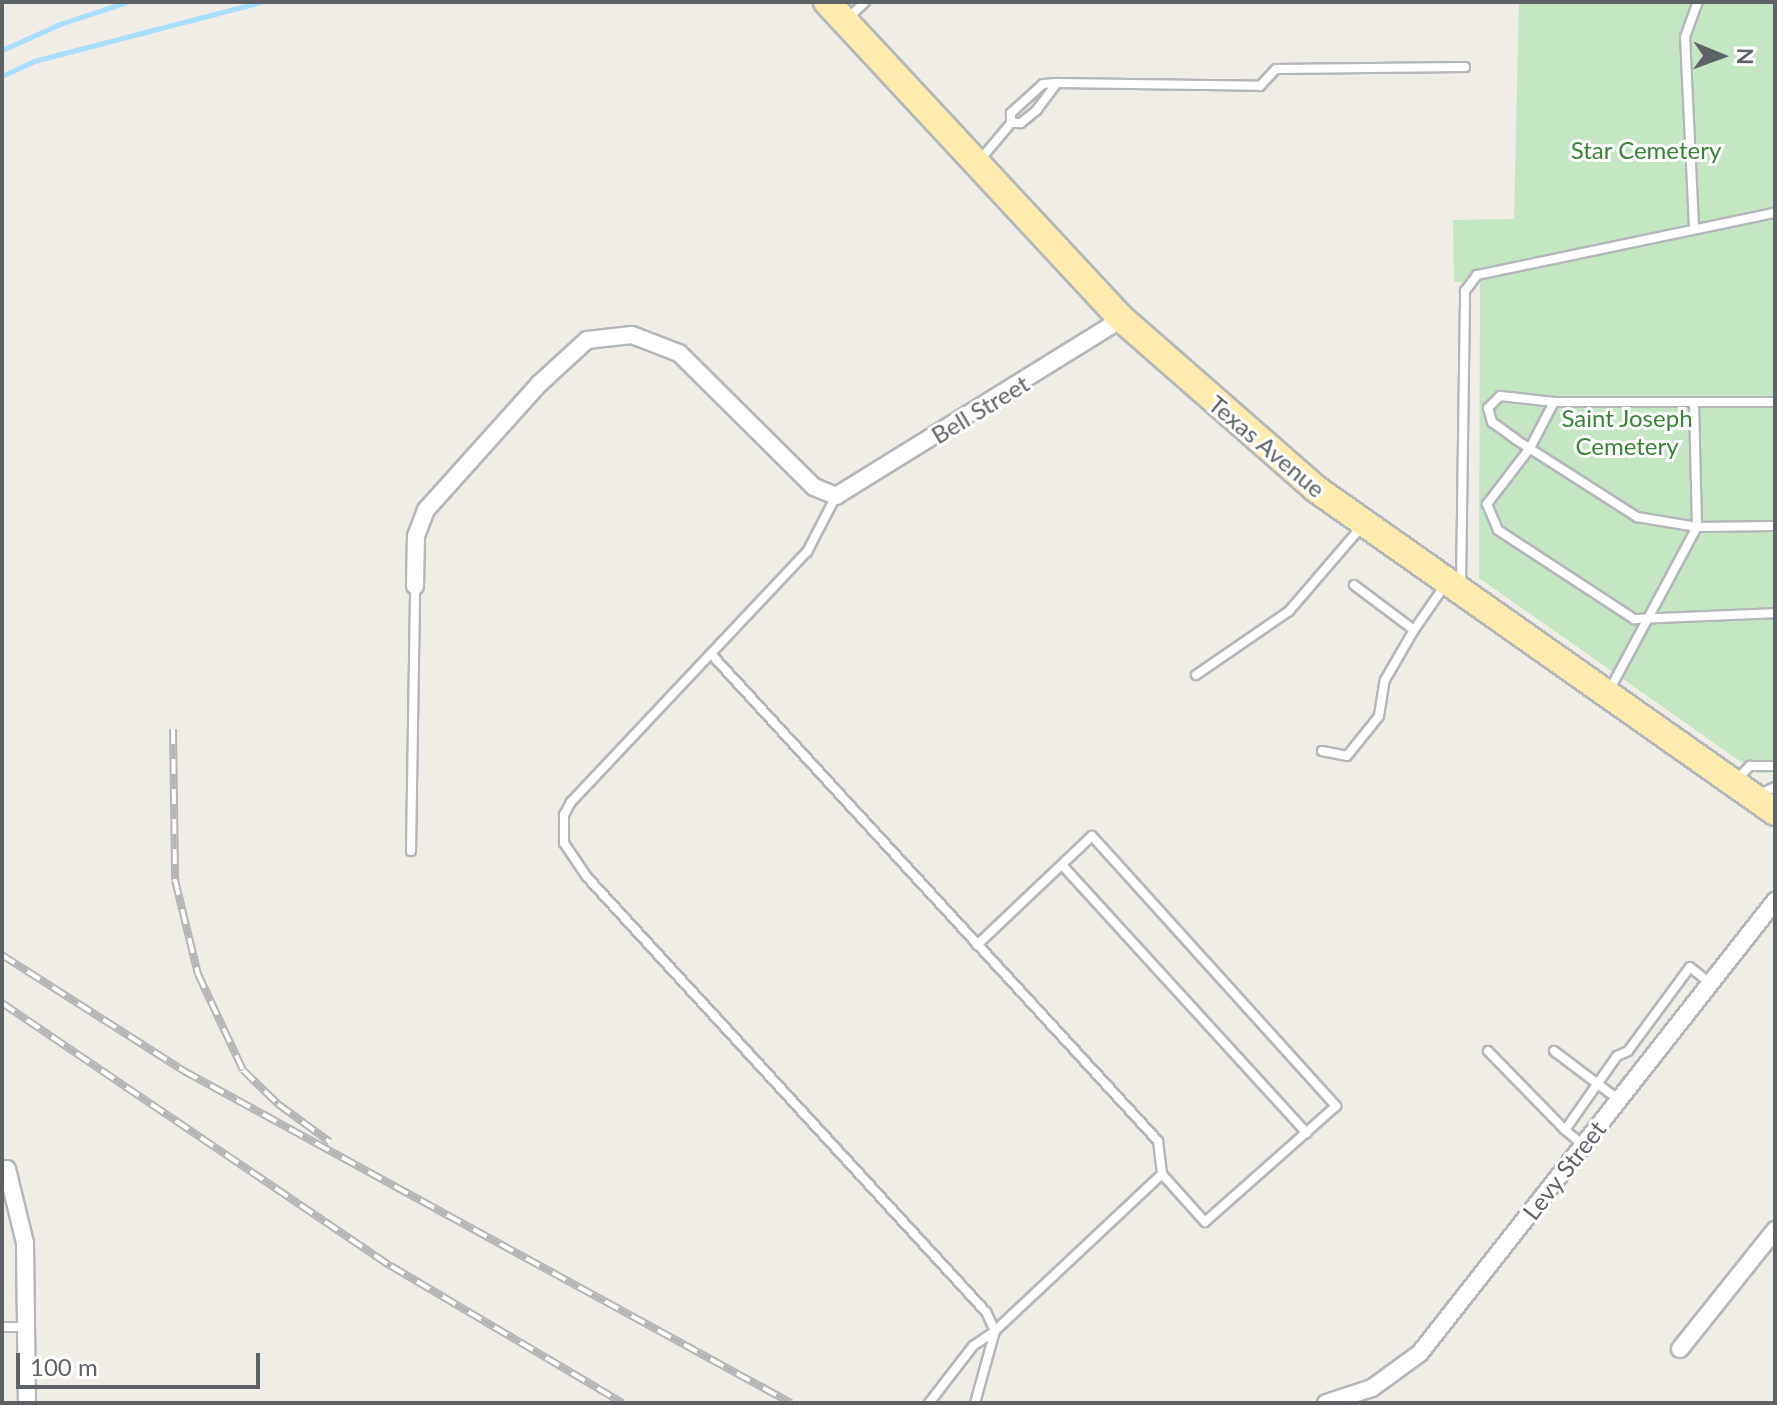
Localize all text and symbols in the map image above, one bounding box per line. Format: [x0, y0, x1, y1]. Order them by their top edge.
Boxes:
north arrow [1681, 16, 1761, 96]
text: N [1732, 48, 1759, 65]
park label: Star Cemetery [1570, 136, 1722, 164]
street label: Bell Street [926, 369, 1034, 449]
street label: Texas Avenue [1203, 389, 1331, 503]
park label: Saint Joseph Cemetery [1561, 404, 1693, 460]
street label: Levy Street [1516, 1115, 1612, 1225]
scale bar [20, 1337, 264, 1387]
text: 100 m [30, 1352, 98, 1381]

